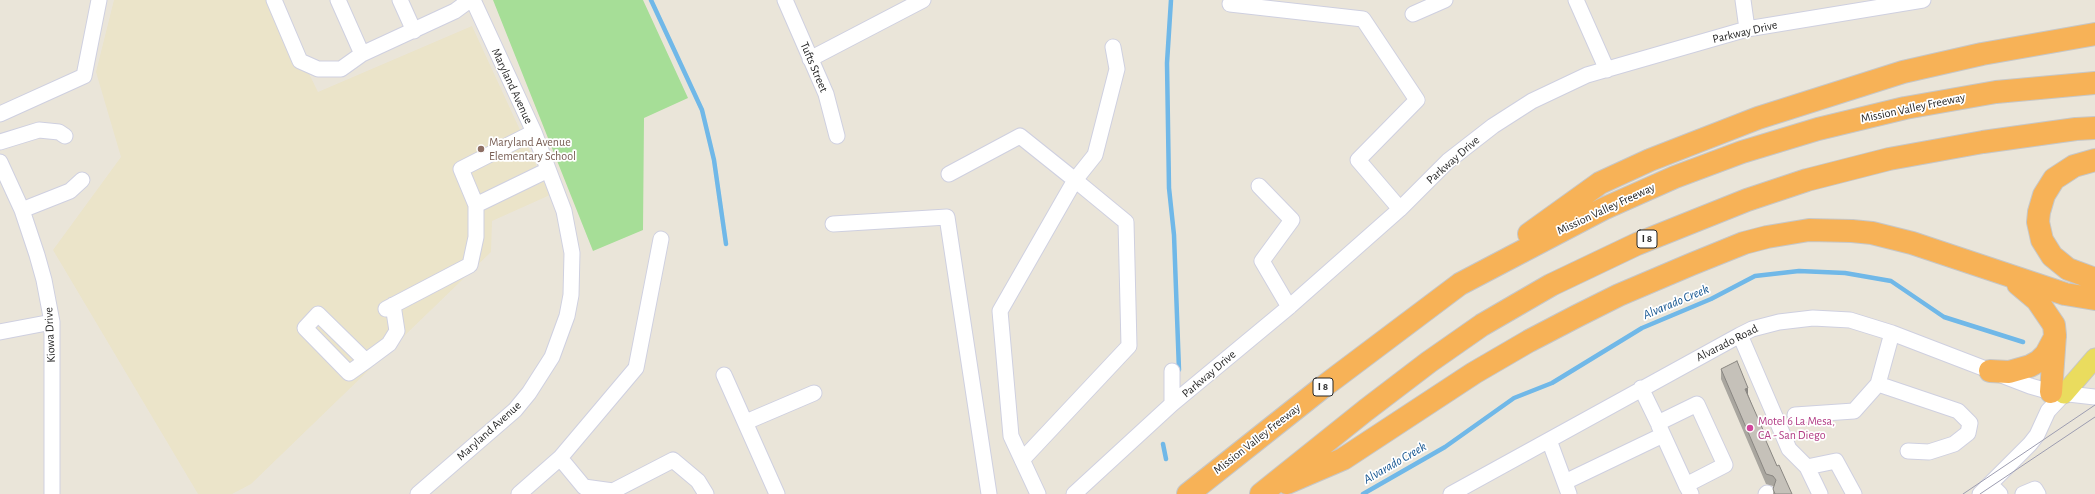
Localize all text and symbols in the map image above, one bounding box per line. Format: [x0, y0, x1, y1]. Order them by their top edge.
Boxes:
street label: Parkway Drive [1711, 18, 1779, 46]
street label: Tufts Street [797, 40, 831, 94]
street label: Maryland Avenue [488, 46, 536, 126]
street label: Mission Valley Freeway [1859, 90, 1967, 126]
street label: Parkway Drive [1423, 133, 1483, 187]
place label: Maryland Avenue Elementary School [489, 135, 576, 163]
marker: Maryland Avenue Elementary School [476, 144, 486, 154]
street label: Mission Valley Freeway [1555, 180, 1657, 238]
road number: I 8 [1637, 230, 1657, 248]
water label: Alvarado Creek [1641, 281, 1711, 323]
street label: Kiowa Drive [41, 307, 59, 363]
street label: Alvarado Road [1694, 321, 1760, 365]
street label: Parkway Drive [1179, 347, 1239, 401]
road number: I 8 [1313, 378, 1333, 396]
street label: Maryland Avenue [454, 398, 524, 464]
street label: Mission Valley Freeway [1211, 401, 1303, 477]
place label: Motel 6 La Mesa, CA - San Diego [1758, 414, 1835, 442]
marker: Motel 6 La Mesa, CA - San Diego [1745, 423, 1755, 433]
water label: Alvarado Creek [1361, 439, 1429, 487]

